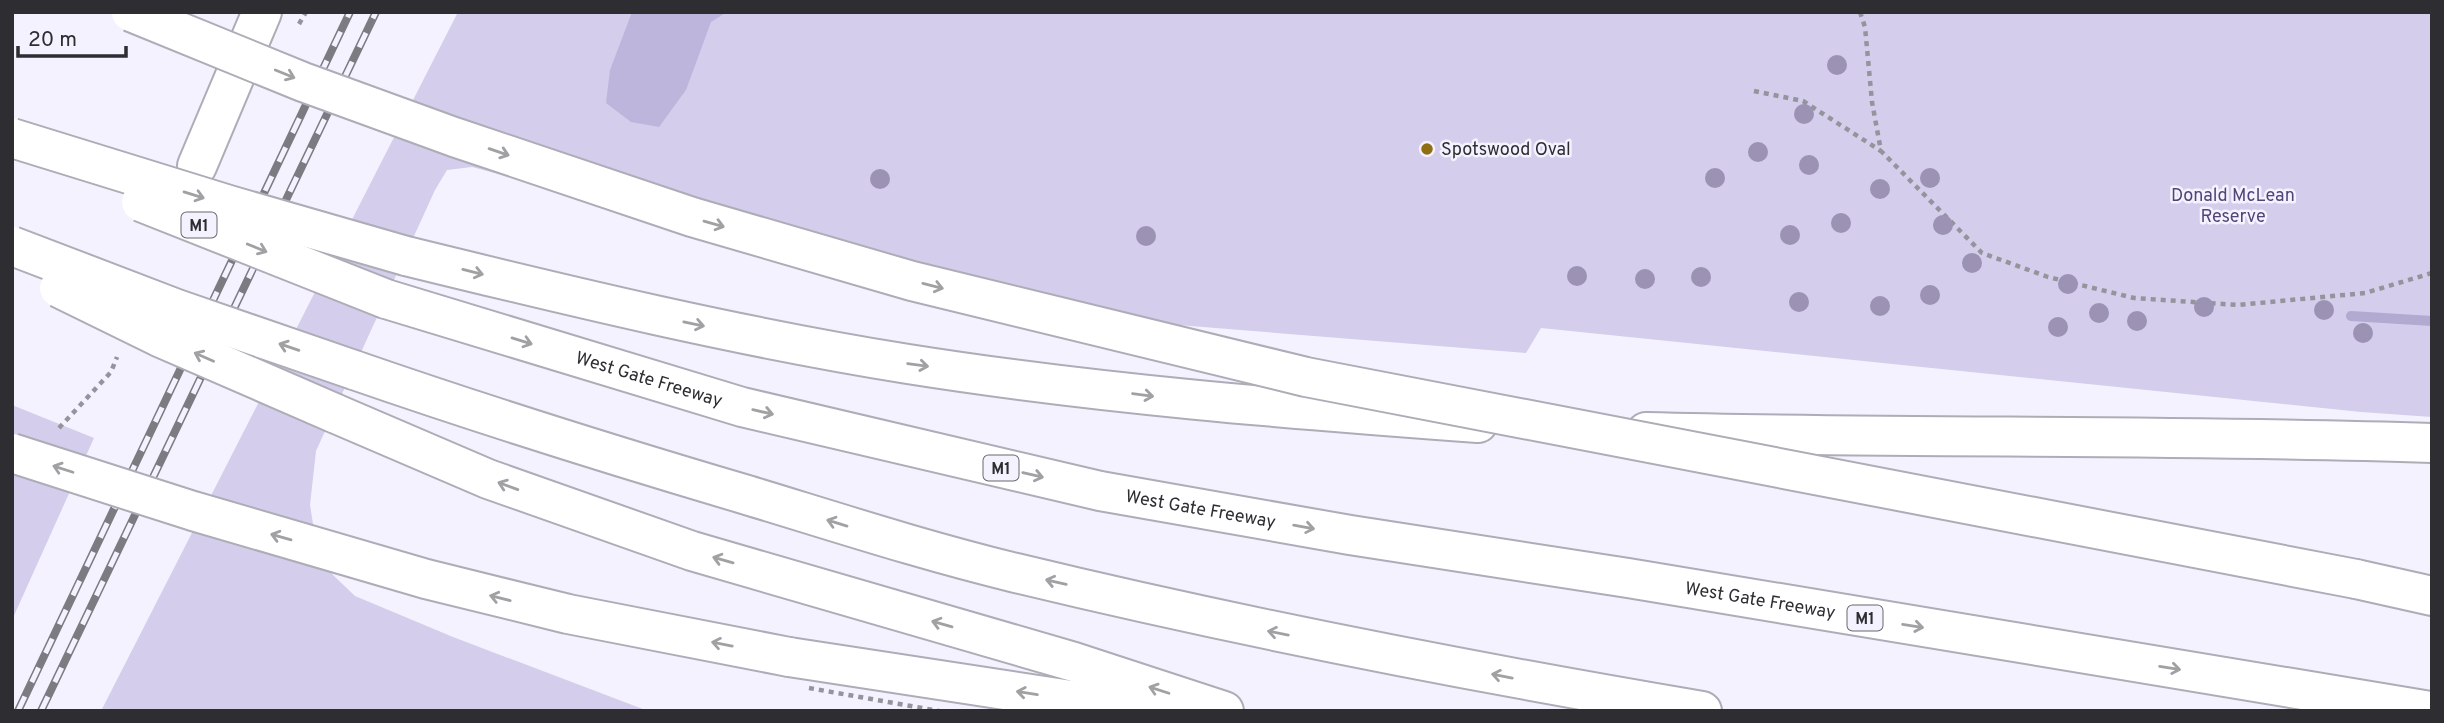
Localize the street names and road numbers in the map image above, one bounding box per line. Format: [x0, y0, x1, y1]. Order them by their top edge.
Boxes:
road number: M1 [182, 213, 216, 238]
street label: West Gate Freeway [573, 347, 725, 413]
road number: M1 [984, 456, 1018, 481]
street label: West Gate Freeway [1123, 486, 1277, 535]
street label: West Gate Freeway [1683, 578, 1837, 625]
road number: M1 [1848, 606, 1882, 631]

